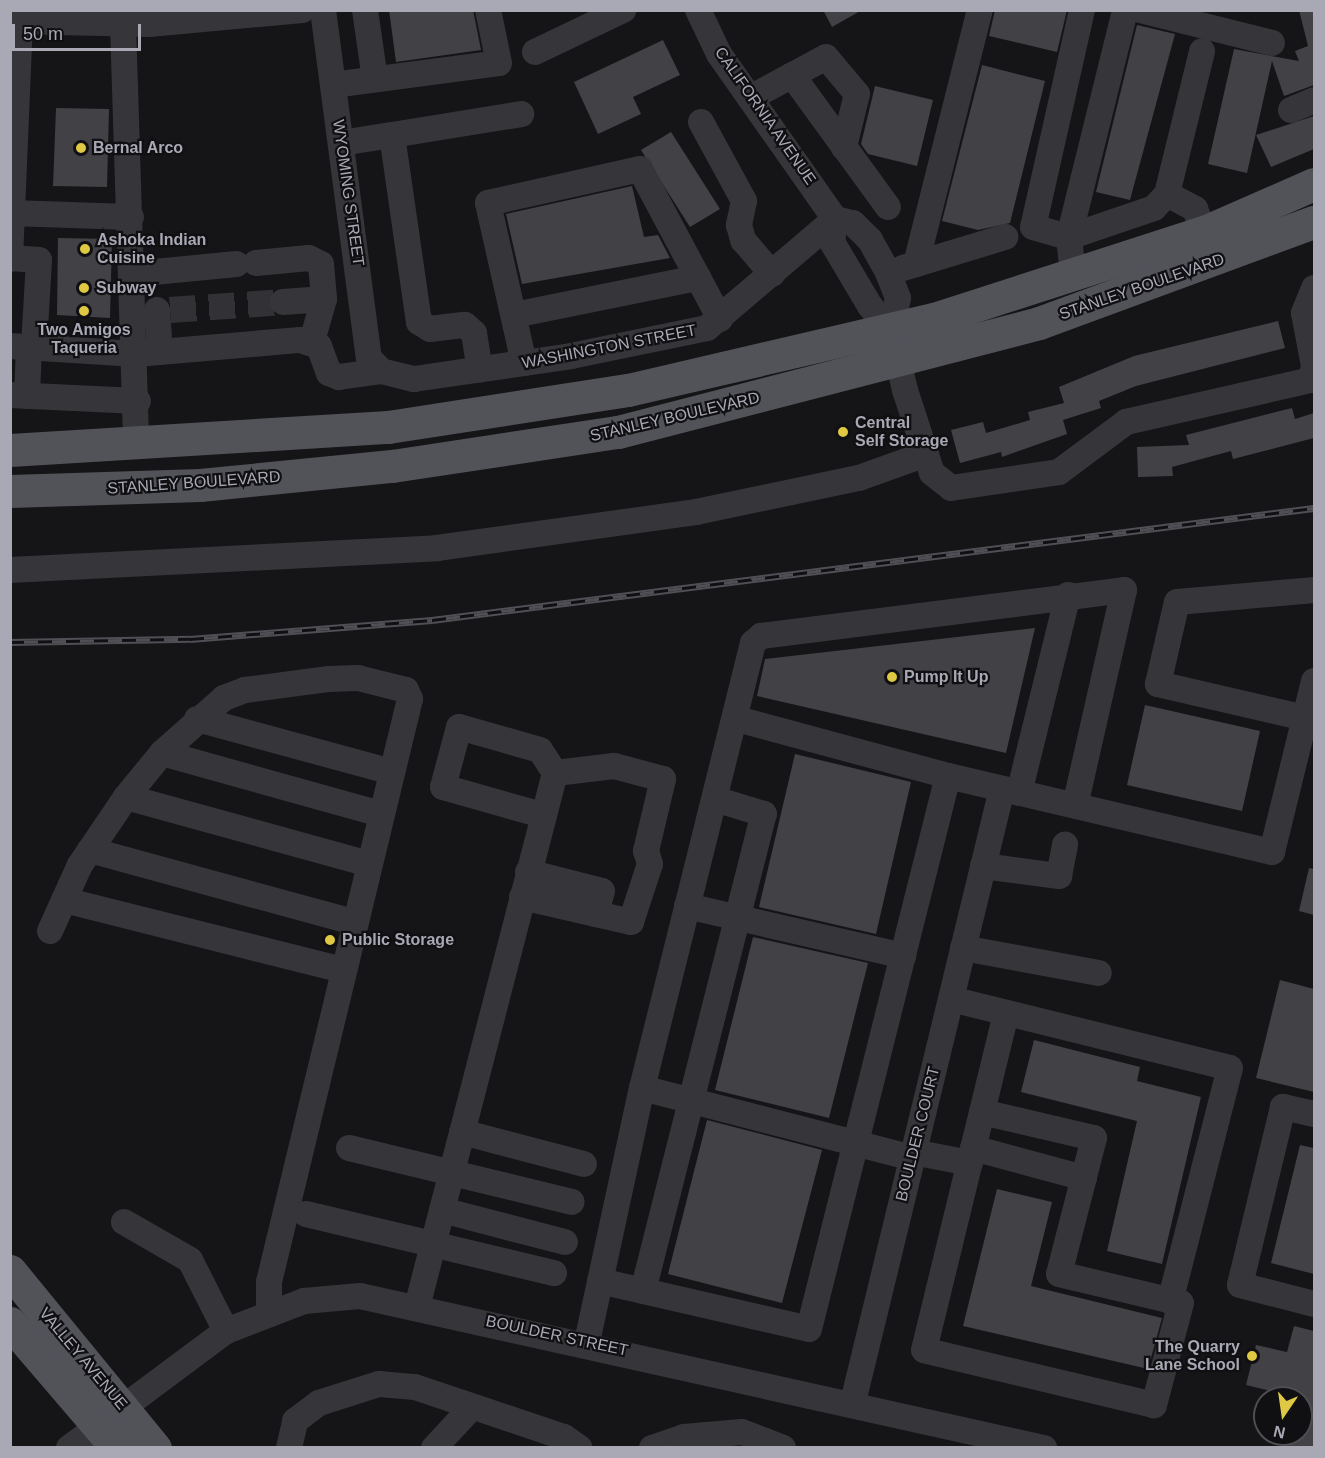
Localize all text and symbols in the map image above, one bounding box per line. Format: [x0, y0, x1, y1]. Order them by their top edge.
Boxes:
scale bar [15, 12, 144, 50]
text: 50 m [23, 24, 63, 44]
street label: CALIFORNIA AVENUE [710, 43, 820, 189]
street label: WYOMING STREET [328, 119, 368, 267]
place label: Bernal Arco [93, 138, 184, 158]
marker: Bernal Arco [74, 141, 88, 155]
place label: Ashoka Indian Cuisine [97, 230, 206, 268]
marker: Ashoka Indian Cuisine [78, 242, 92, 256]
street label: STANLEY BOULEVARD [1057, 250, 1227, 324]
place label: Subway [96, 278, 156, 298]
marker: Subway [77, 281, 91, 295]
marker: Two Amigos Taqueria [77, 304, 91, 318]
place label: Two Amigos Taqueria [37, 320, 131, 358]
street label: WASHINGTON STREET [520, 321, 698, 373]
street label: STANLEY BOULEVARD [588, 388, 762, 446]
place label: Central Self Storage [855, 413, 948, 451]
marker: Central Self Storage [836, 425, 850, 439]
street label: STANLEY BOULEVARD [107, 467, 281, 499]
place label: Pump It Up [904, 667, 988, 687]
marker: Pump It Up [885, 670, 899, 684]
place label: Public Storage [342, 930, 454, 950]
marker: Public Storage [323, 933, 337, 947]
street label: BOULDER COURT [892, 1065, 944, 1203]
street label: VALLEY AVENUE [34, 1304, 132, 1414]
street label: BOULDER STREET [484, 1312, 630, 1360]
place label: The Quarry Lane School [1145, 1337, 1240, 1375]
marker: The Quarry Lane School [1245, 1349, 1259, 1363]
north arrow [1253, 1386, 1313, 1446]
text: N [1272, 1422, 1287, 1442]

